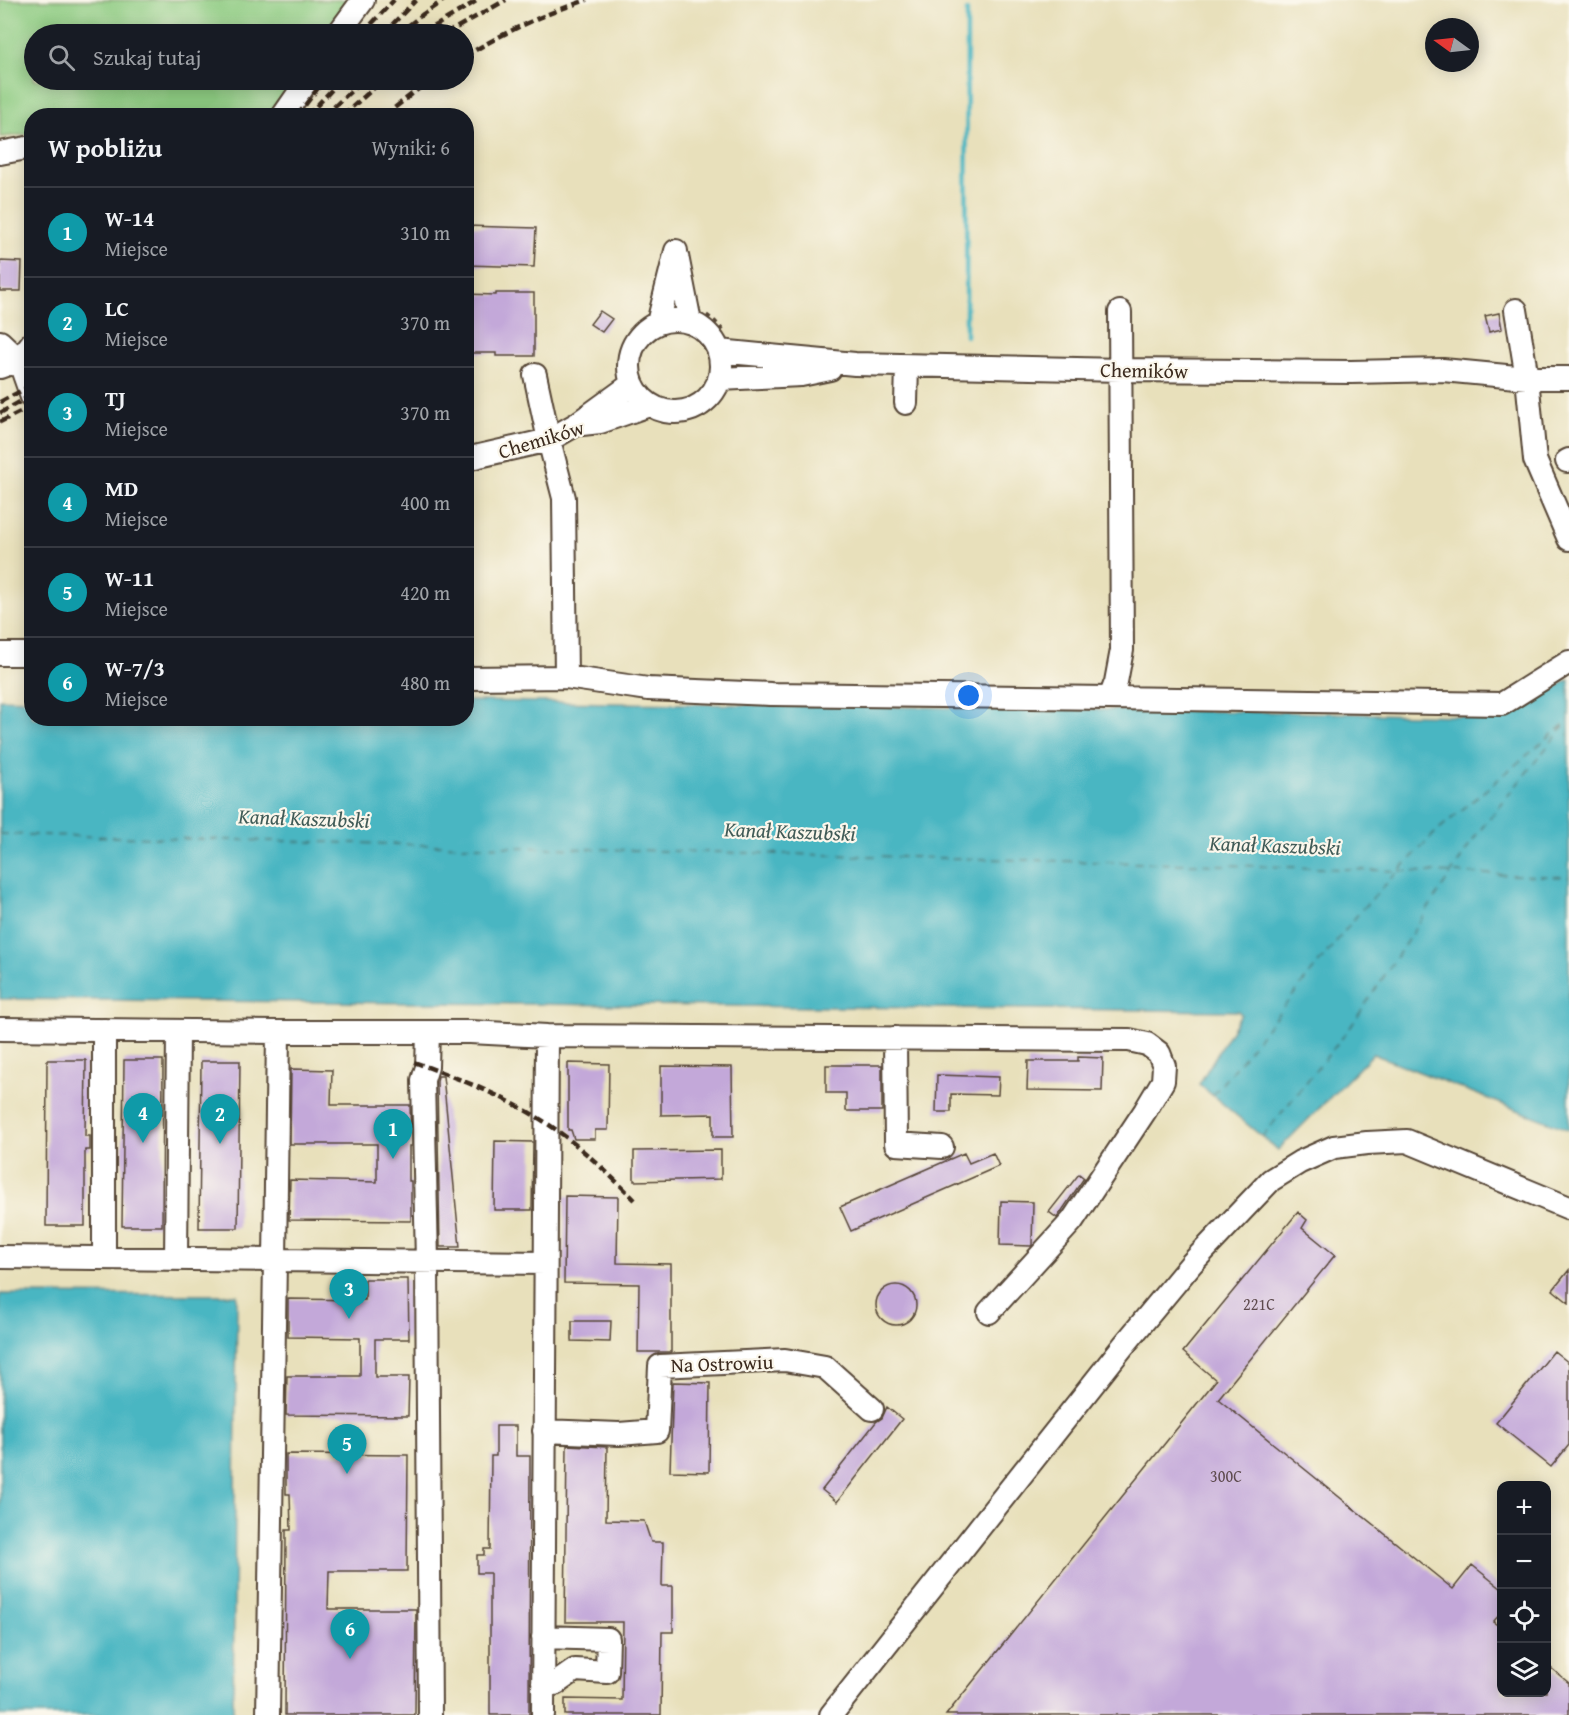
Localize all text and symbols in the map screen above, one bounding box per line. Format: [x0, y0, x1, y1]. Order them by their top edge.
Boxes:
north arrow [1425, 18, 1479, 72]
search box [24, 24, 474, 90]
icon: search [45, 41, 78, 74]
text: Szukaj tutaj [93, 41, 201, 73]
text: W pobliżu [48, 128, 162, 167]
text: Wyniki: 6 [372, 133, 450, 162]
text: W-14 [105, 202, 154, 234]
text: 1 [62, 218, 73, 247]
text: 310 m [400, 218, 450, 247]
text: Miejsce [105, 234, 168, 263]
text: LC [105, 292, 129, 324]
text: 2 [62, 308, 73, 337]
text: 370 m [400, 308, 450, 337]
text: Miejsce [105, 324, 168, 353]
street label: Chemików [1100, 355, 1189, 385]
text: TJ [105, 382, 126, 414]
text: 3 [62, 398, 73, 427]
text: 370 m [400, 398, 450, 427]
street label: Chemików [495, 412, 588, 466]
text: Miejsce [105, 414, 168, 443]
text: MD [105, 472, 138, 504]
text: 4 [62, 488, 73, 517]
text: 400 m [400, 488, 450, 517]
text: Miejsce [105, 504, 168, 533]
text: W-11 [105, 562, 154, 594]
text: 5 [62, 578, 73, 607]
text: 420 m [400, 578, 450, 607]
text: Miejsce [105, 594, 168, 623]
text: W-7/3 [105, 652, 165, 684]
text: 6 [62, 668, 73, 697]
text: 480 m [400, 668, 450, 697]
your location [954, 681, 983, 710]
text: Miejsce [105, 684, 168, 713]
water label: Kanał Kaszubski [237, 800, 371, 836]
water label: Kanał Kaszubski [723, 813, 857, 849]
water label: Kanał Kaszubski [1208, 827, 1342, 863]
pin: 4 [124, 1094, 162, 1143]
pin: 2 [200, 1094, 240, 1144]
pin: 1 [374, 1110, 412, 1159]
pin: 3 [330, 1270, 368, 1319]
house number: 221C [1243, 1292, 1275, 1316]
street label: Na Ostrowiu [670, 1347, 774, 1379]
pin: 5 [328, 1424, 366, 1474]
house number: 300C [1210, 1464, 1242, 1488]
map controls [1497, 1481, 1551, 1697]
button: + [1497, 1481, 1551, 1535]
button: − [1497, 1535, 1551, 1589]
button: locate [1497, 1589, 1551, 1643]
pin: 6 [330, 1610, 370, 1659]
button: layers [1497, 1643, 1551, 1697]

